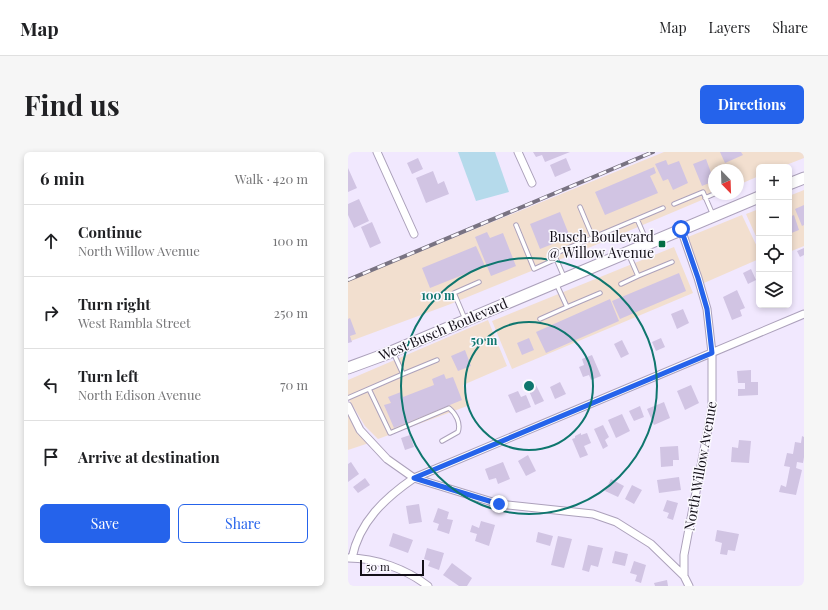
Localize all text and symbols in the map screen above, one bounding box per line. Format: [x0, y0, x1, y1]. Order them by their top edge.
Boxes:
text: Map [20, 15, 59, 41]
text: Map [659, 18, 687, 37]
text: Layers [709, 18, 750, 37]
text: Share [772, 18, 808, 37]
button: Directions [700, 85, 804, 124]
text: Find us [24, 86, 120, 123]
north arrow [708, 164, 744, 200]
map controls [756, 164, 792, 308]
button: + [756, 164, 792, 200]
text: 6 min [40, 167, 85, 189]
text: Walk · 420 m [235, 170, 308, 187]
button: − [756, 200, 792, 236]
route start [672, 220, 690, 238]
text: Continue [78, 222, 142, 242]
place label: Busch Boulevard @ Willow Avenue [547, 227, 654, 262]
icon: ahead [40, 230, 62, 252]
text: 100 m [273, 232, 308, 249]
button: locate [756, 236, 792, 272]
marker: Busch Boulevard @ Willow Avenue [657, 239, 667, 249]
text: North Willow Avenue [78, 242, 200, 259]
button: layers [756, 272, 792, 308]
text: 100 m [421, 287, 455, 303]
street label: West Busch Boulevard [375, 293, 510, 365]
text: Turn right [78, 294, 151, 314]
icon: right [40, 302, 62, 324]
text: 250 m [274, 304, 308, 321]
text: West Rambla Street [78, 314, 191, 331]
text: 50 m [471, 332, 498, 348]
text: Turn left [78, 366, 139, 386]
icon: left [40, 374, 62, 396]
text: 70 m [280, 376, 308, 393]
centre of rings [522, 379, 536, 393]
text: North Edison Avenue [78, 386, 201, 403]
street label: North Willow Avenue [679, 400, 721, 532]
icon: arrive [40, 446, 62, 468]
text: Arrive at destination [78, 447, 220, 467]
route end [490, 495, 508, 513]
button: Save [40, 504, 170, 543]
button: Share [178, 504, 308, 543]
scale bar [360, 558, 424, 577]
text: 50 m [366, 559, 390, 574]

